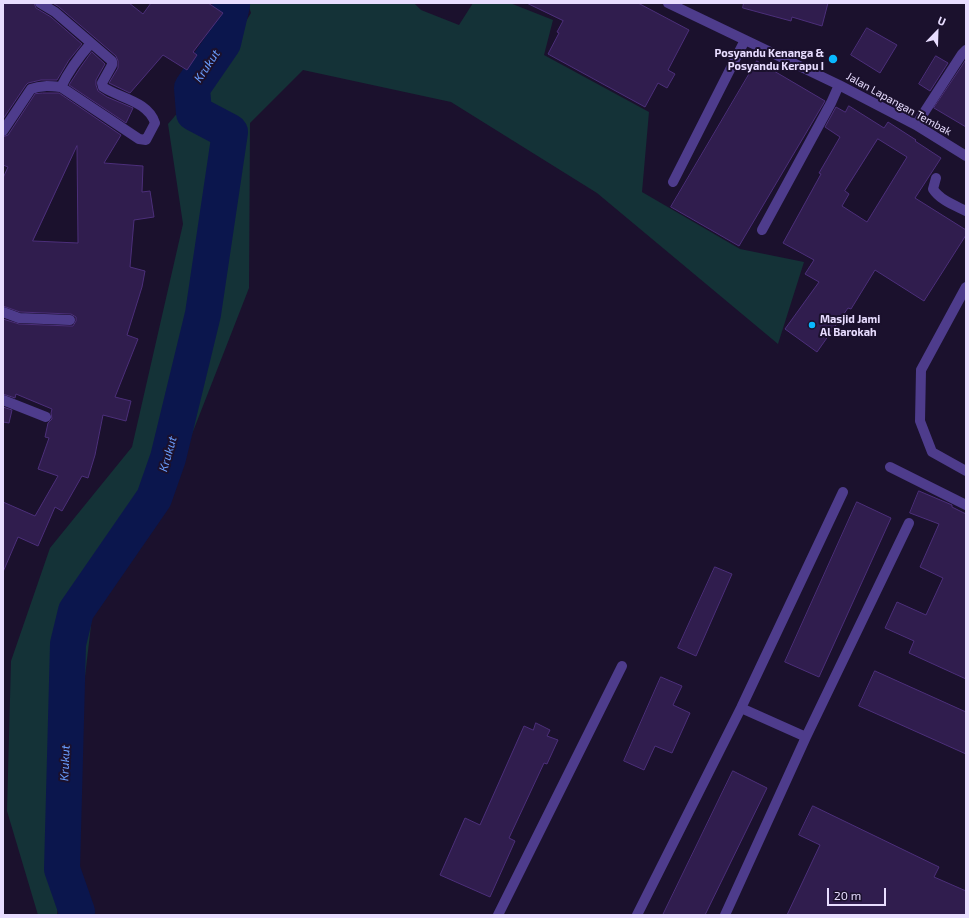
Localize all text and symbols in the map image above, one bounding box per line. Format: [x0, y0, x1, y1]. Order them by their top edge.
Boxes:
north arrow [917, 12, 957, 52]
text: U [936, 13, 948, 28]
place label: Posyandu Kenanga & Posyandu Kerapu I [715, 46, 824, 72]
water label: Krukut [191, 47, 223, 85]
marker: Posyandu Kenanga & Posyandu Kerapu I [827, 53, 839, 65]
street label: Jalan Lapangan Tembak [844, 70, 954, 138]
place label: Masjid Jami Al Barokah [820, 312, 880, 338]
marker: Masjid Jami Al Barokah [807, 320, 817, 330]
water label: Krukut [156, 435, 180, 473]
water label: Krukut [57, 745, 73, 781]
scale bar [829, 880, 888, 906]
text: 20 m [834, 888, 861, 902]

